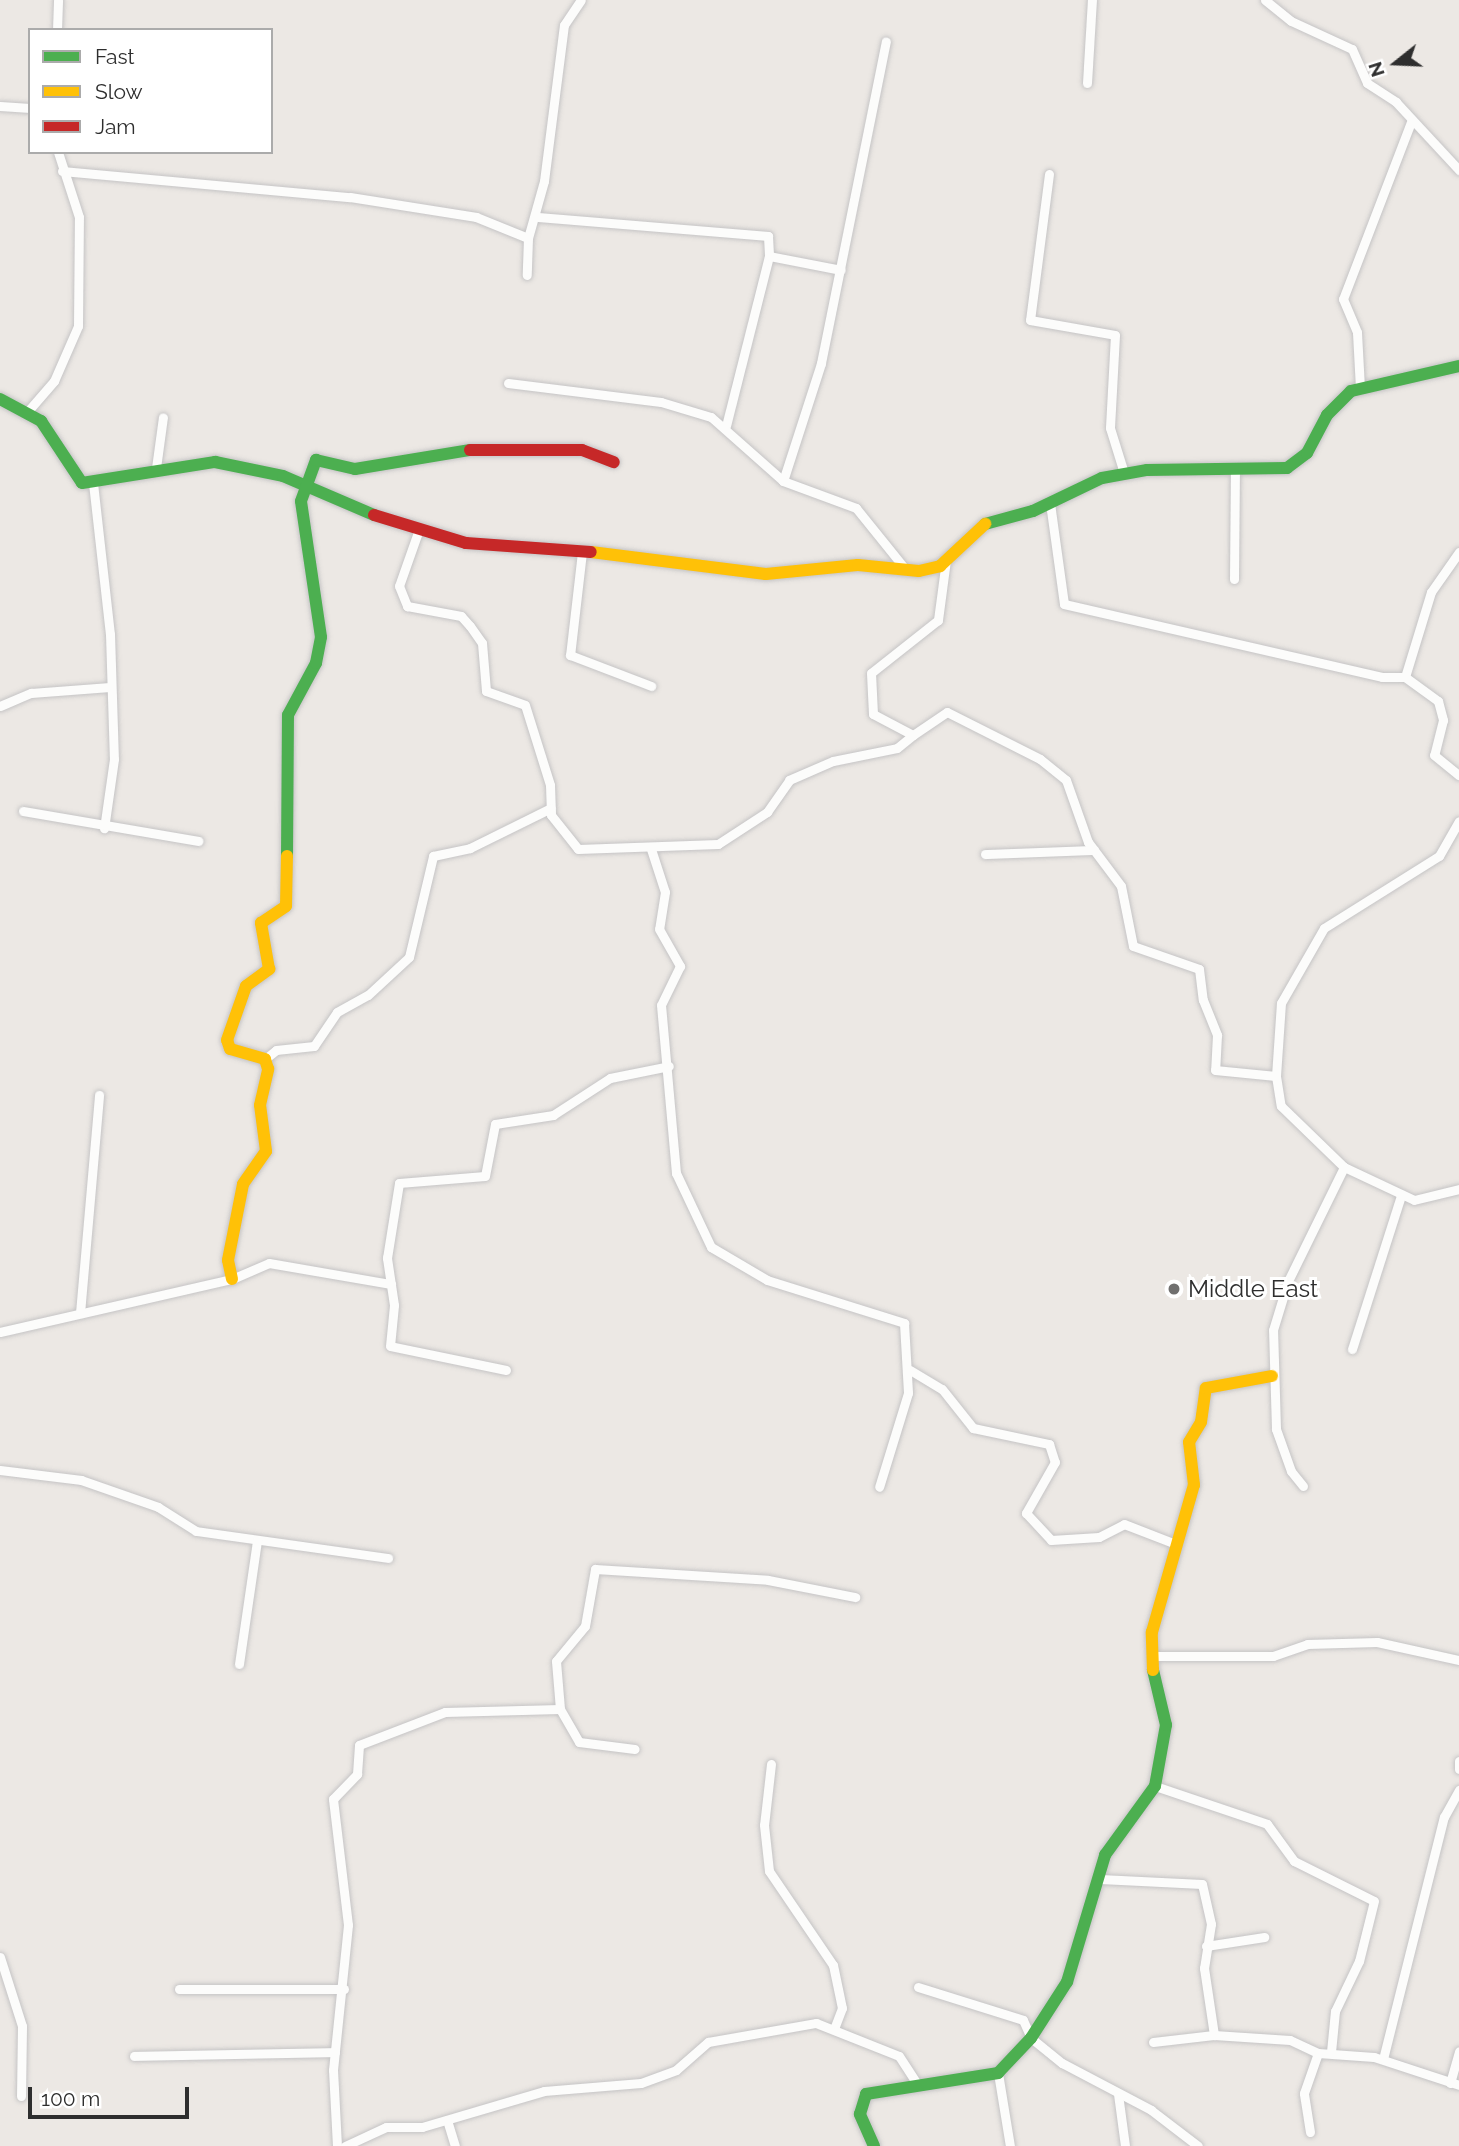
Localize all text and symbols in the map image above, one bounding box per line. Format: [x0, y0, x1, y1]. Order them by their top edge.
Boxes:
legend [28, 28, 273, 154]
north arrow [1361, 28, 1431, 98]
text: Fast [95, 44, 135, 69]
text: N [1363, 59, 1389, 80]
text: Slow [95, 79, 143, 104]
text: Jam [95, 114, 136, 139]
place label: Middle East [1188, 1275, 1318, 1303]
marker: Middle East [1166, 1281, 1182, 1297]
scale bar [32, 2072, 192, 2116]
text: 100 m [41, 2086, 100, 2111]

